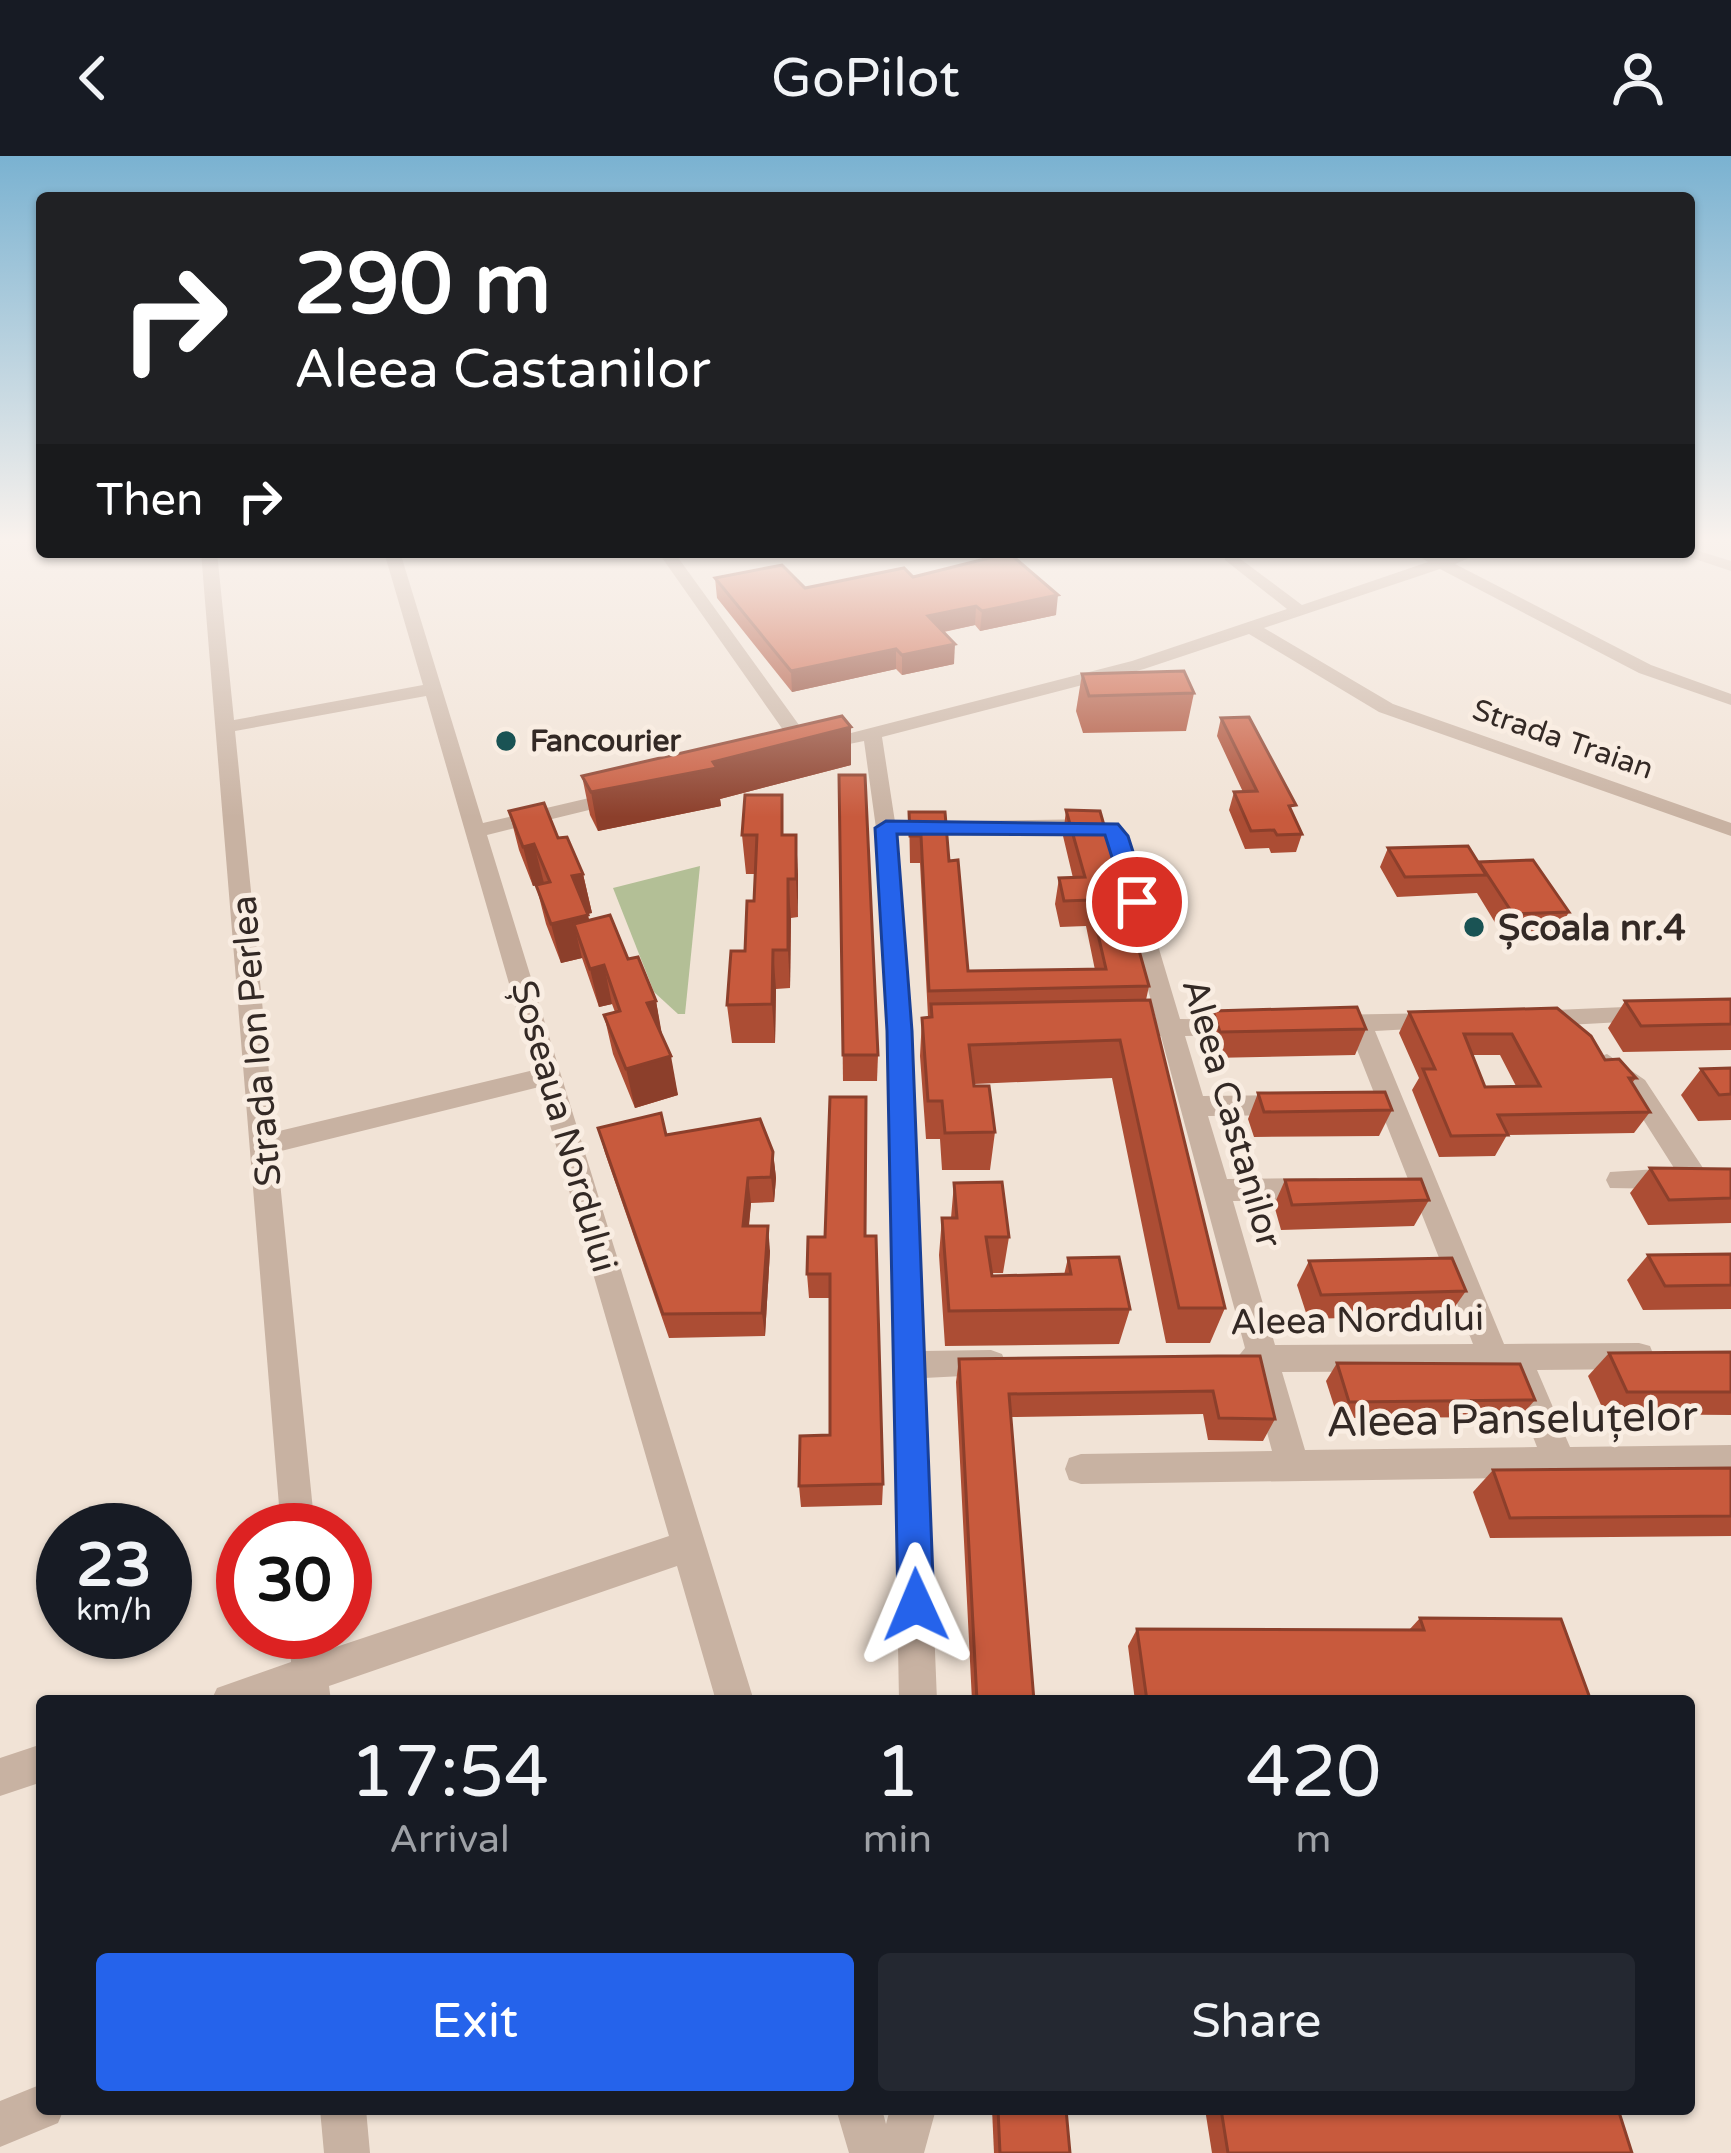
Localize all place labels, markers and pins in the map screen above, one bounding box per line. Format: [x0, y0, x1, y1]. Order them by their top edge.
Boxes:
place label: Fancourier [530, 723, 681, 760]
marker: Fancourier [493, 728, 519, 754]
pin [1086, 851, 1188, 953]
place label: Școala nr.4 [1498, 907, 1686, 950]
marker: Școala nr.4 [1461, 914, 1487, 940]

